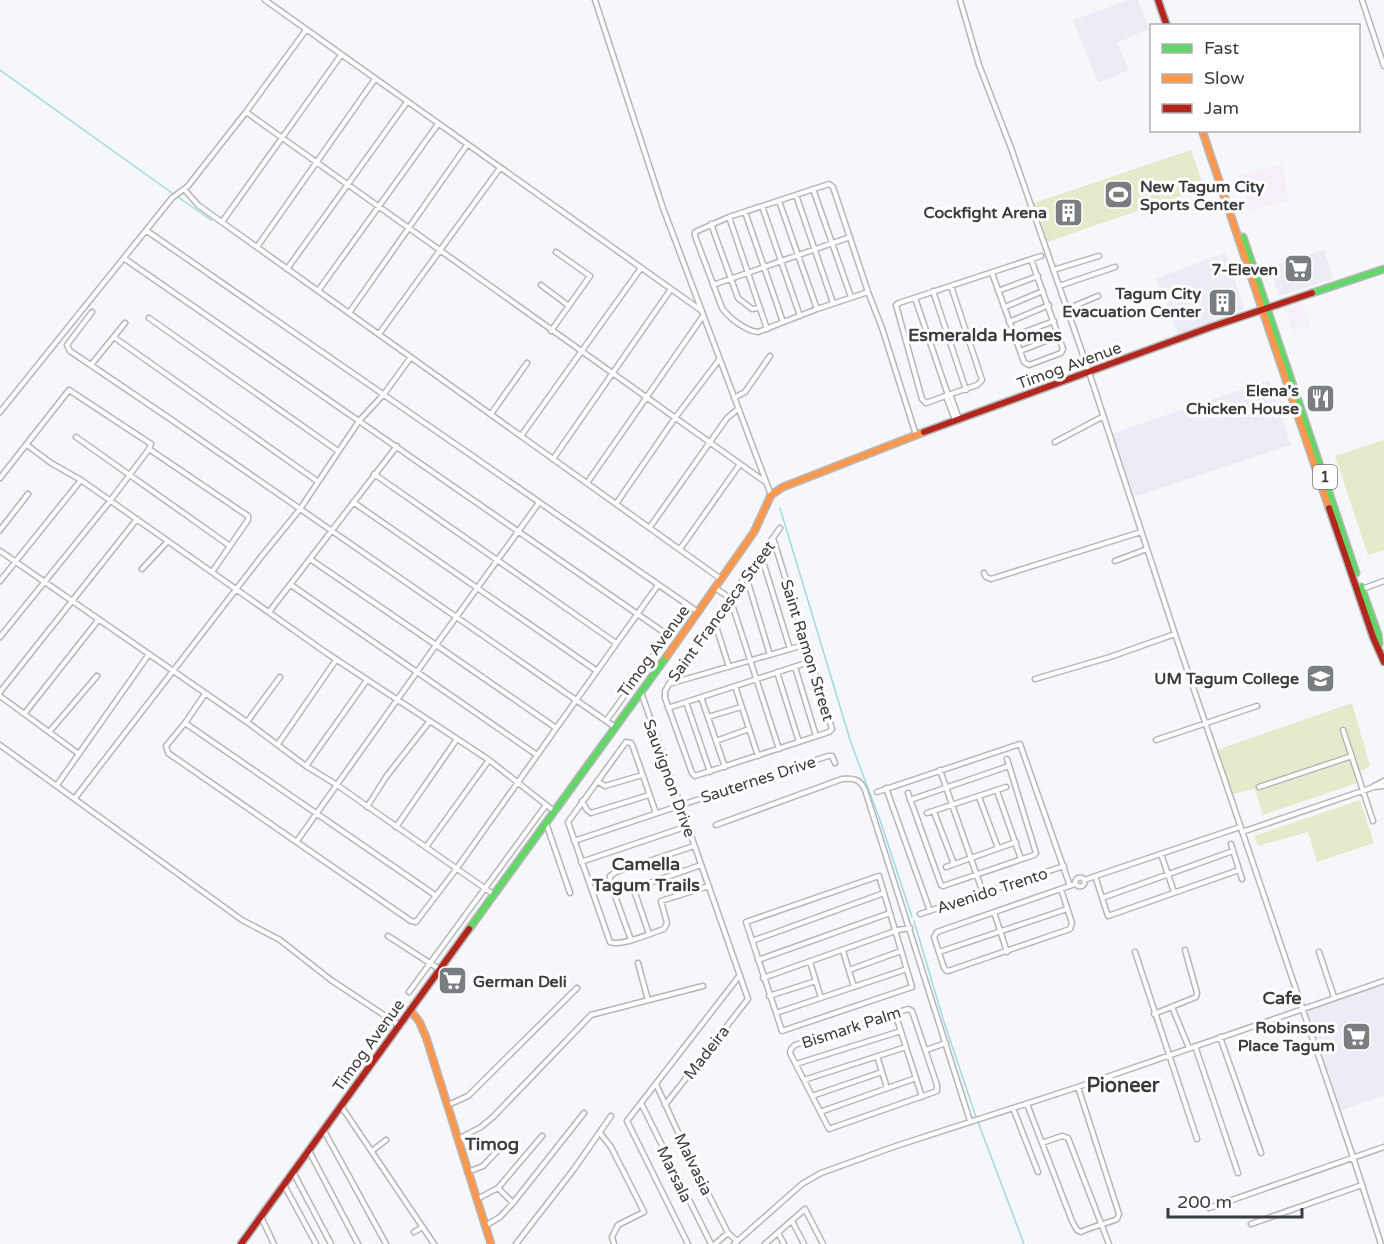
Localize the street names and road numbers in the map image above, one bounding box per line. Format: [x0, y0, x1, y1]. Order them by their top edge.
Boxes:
street label: Timog Avenue [1014, 338, 1124, 394]
road number: 1 [1313, 465, 1337, 489]
street label: Saint Francesca Street [664, 537, 780, 686]
street label: Saint Ramon Street [776, 577, 838, 724]
street label: Timog Avenue [614, 601, 694, 702]
street label: Sauvignon Drive [638, 717, 700, 840]
street label: Sauternes Drive [698, 752, 818, 808]
street label: Avenido Trento [934, 864, 1050, 918]
street label: Timog Avenue [329, 995, 409, 1096]
street label: Bismark Palm [799, 1002, 904, 1053]
street label: Madeira [680, 1022, 734, 1083]
street label: Malvasia [670, 1130, 717, 1199]
street label: Marsala [652, 1143, 696, 1206]

